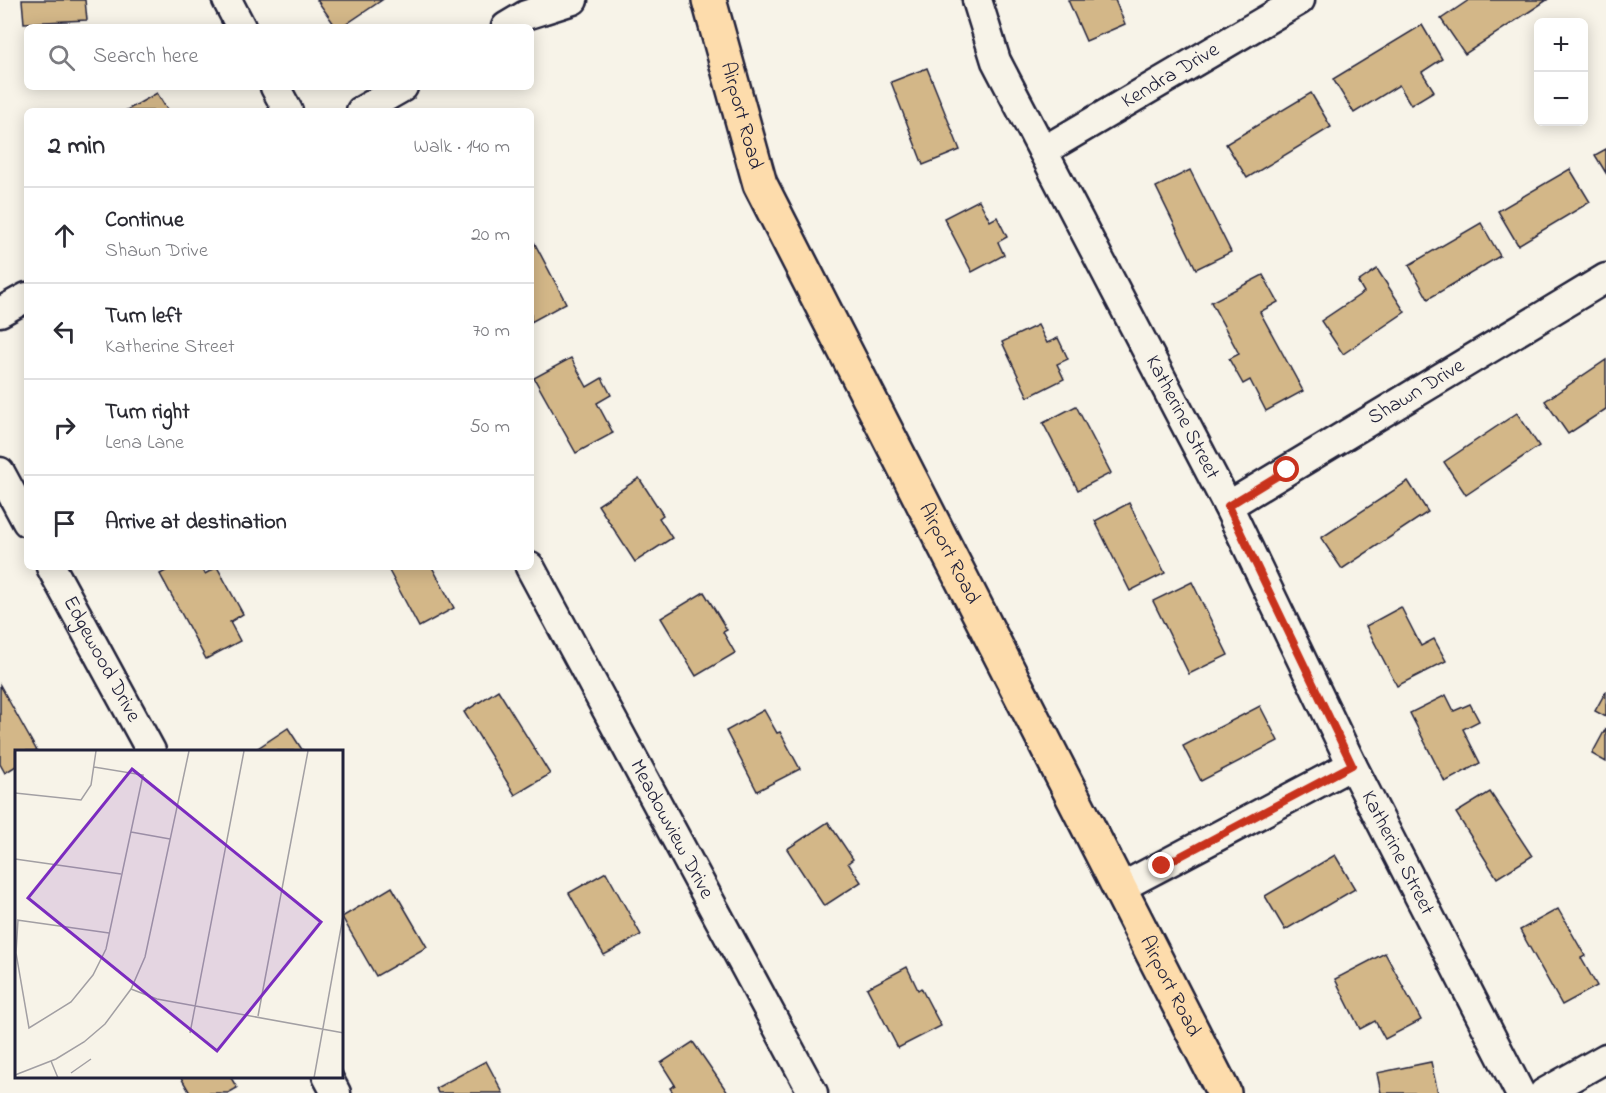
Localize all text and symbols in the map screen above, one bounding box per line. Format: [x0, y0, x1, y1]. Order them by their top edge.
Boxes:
map controls [1534, 18, 1588, 126]
button: + [1534, 18, 1588, 72]
search box [24, 24, 534, 90]
street label: Kendra Drive [1116, 35, 1226, 117]
icon: search [45, 41, 78, 74]
text: Search here [93, 41, 198, 73]
street label: Airport Road [712, 59, 770, 173]
button: − [1534, 72, 1588, 126]
text: 2 min [48, 128, 105, 166]
text: Walk · 140 m [414, 133, 510, 162]
text: Continue [105, 205, 184, 237]
icon: ahead [48, 219, 81, 252]
text: 20 m [471, 221, 510, 250]
text: Shawn Drive [105, 237, 208, 266]
text: Turn left [105, 301, 182, 333]
icon: left [48, 315, 81, 348]
text: 70 m [473, 317, 510, 346]
text: Katherine Street [105, 333, 235, 362]
street label: Katherine Street [1137, 350, 1227, 485]
street label: Shawn Drive [1362, 351, 1471, 433]
text: Turn right [105, 397, 190, 429]
icon: right [48, 411, 81, 444]
text: 50 m [469, 413, 510, 442]
text: Lena Lane [105, 429, 184, 458]
route start [1273, 456, 1299, 482]
street label: Airport Road [910, 498, 987, 610]
icon: arrive [48, 507, 81, 540]
text: Arrive at destination [105, 507, 287, 539]
street label: Edgewood Drive [55, 591, 148, 728]
inset map [15, 750, 344, 1078]
street label: Meadowview Drive [621, 754, 721, 905]
street label: Katherine Street [1353, 786, 1442, 921]
route end [1148, 852, 1174, 878]
street label: Airport Road [1131, 931, 1208, 1043]

